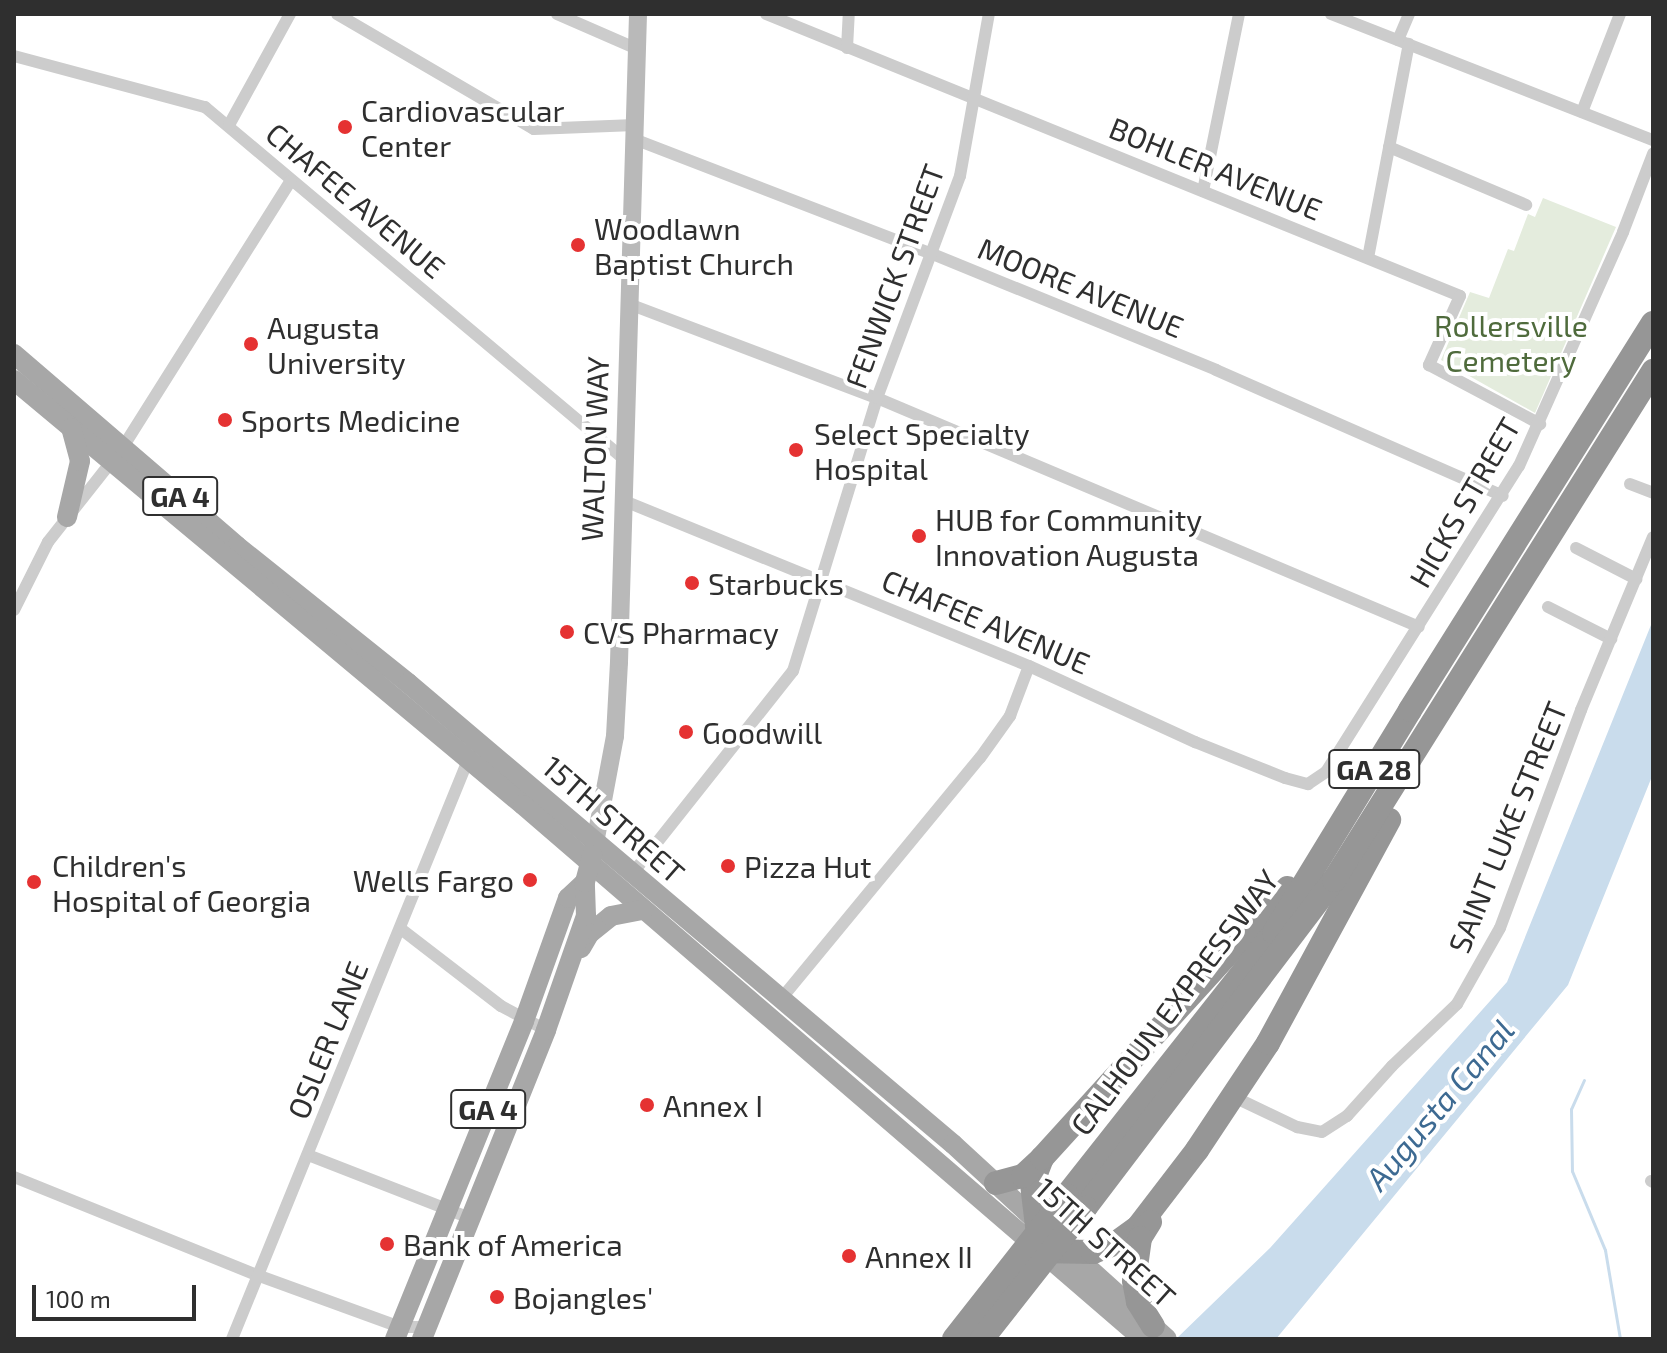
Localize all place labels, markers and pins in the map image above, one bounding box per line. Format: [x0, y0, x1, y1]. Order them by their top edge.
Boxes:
place label: Cardiovascular Center [361, 92, 564, 162]
marker: Cardiovascular Center [336, 118, 354, 136]
place label: Woodlawn Baptist Church [594, 210, 794, 280]
marker: Woodlawn Baptist Church [569, 236, 587, 254]
place label: Augusta University [267, 309, 406, 380]
marker: Augusta University [242, 335, 260, 353]
place label: Sports Medicine [241, 402, 460, 438]
marker: Sports Medicine [216, 411, 234, 429]
place label: Select Specialty Hospital [814, 415, 1030, 486]
marker: Select Specialty Hospital [785, 439, 807, 461]
place label: HUB for Community Innovation Augusta [935, 501, 1203, 572]
marker: HUB for Community Innovation Augusta [910, 527, 928, 545]
place label: Starbucks [708, 565, 844, 601]
marker: Starbucks [683, 574, 701, 592]
place label: CVS Pharmacy [583, 614, 779, 650]
marker: CVS Pharmacy [558, 623, 576, 641]
place label: Goodwill [702, 714, 822, 750]
marker: Goodwill [677, 723, 695, 741]
place label: Children's Hospital of Georgia [52, 847, 312, 918]
place label: Pizza Hut [744, 848, 871, 884]
marker: Pizza Hut [719, 857, 737, 875]
place label: Wells Fargo [353, 862, 514, 898]
marker: Children's Hospital of Georgia [23, 871, 45, 893]
marker: Wells Fargo [521, 871, 539, 889]
place label: Annex I [663, 1087, 763, 1123]
marker: Annex I [638, 1096, 656, 1114]
place label: Bank of America [403, 1226, 624, 1262]
marker: Bank of America [378, 1235, 396, 1253]
place label: Annex II [865, 1238, 973, 1274]
marker: Annex II [840, 1247, 858, 1265]
place label: Bojangles' [513, 1279, 653, 1315]
marker: Bojangles' [488, 1288, 506, 1306]

